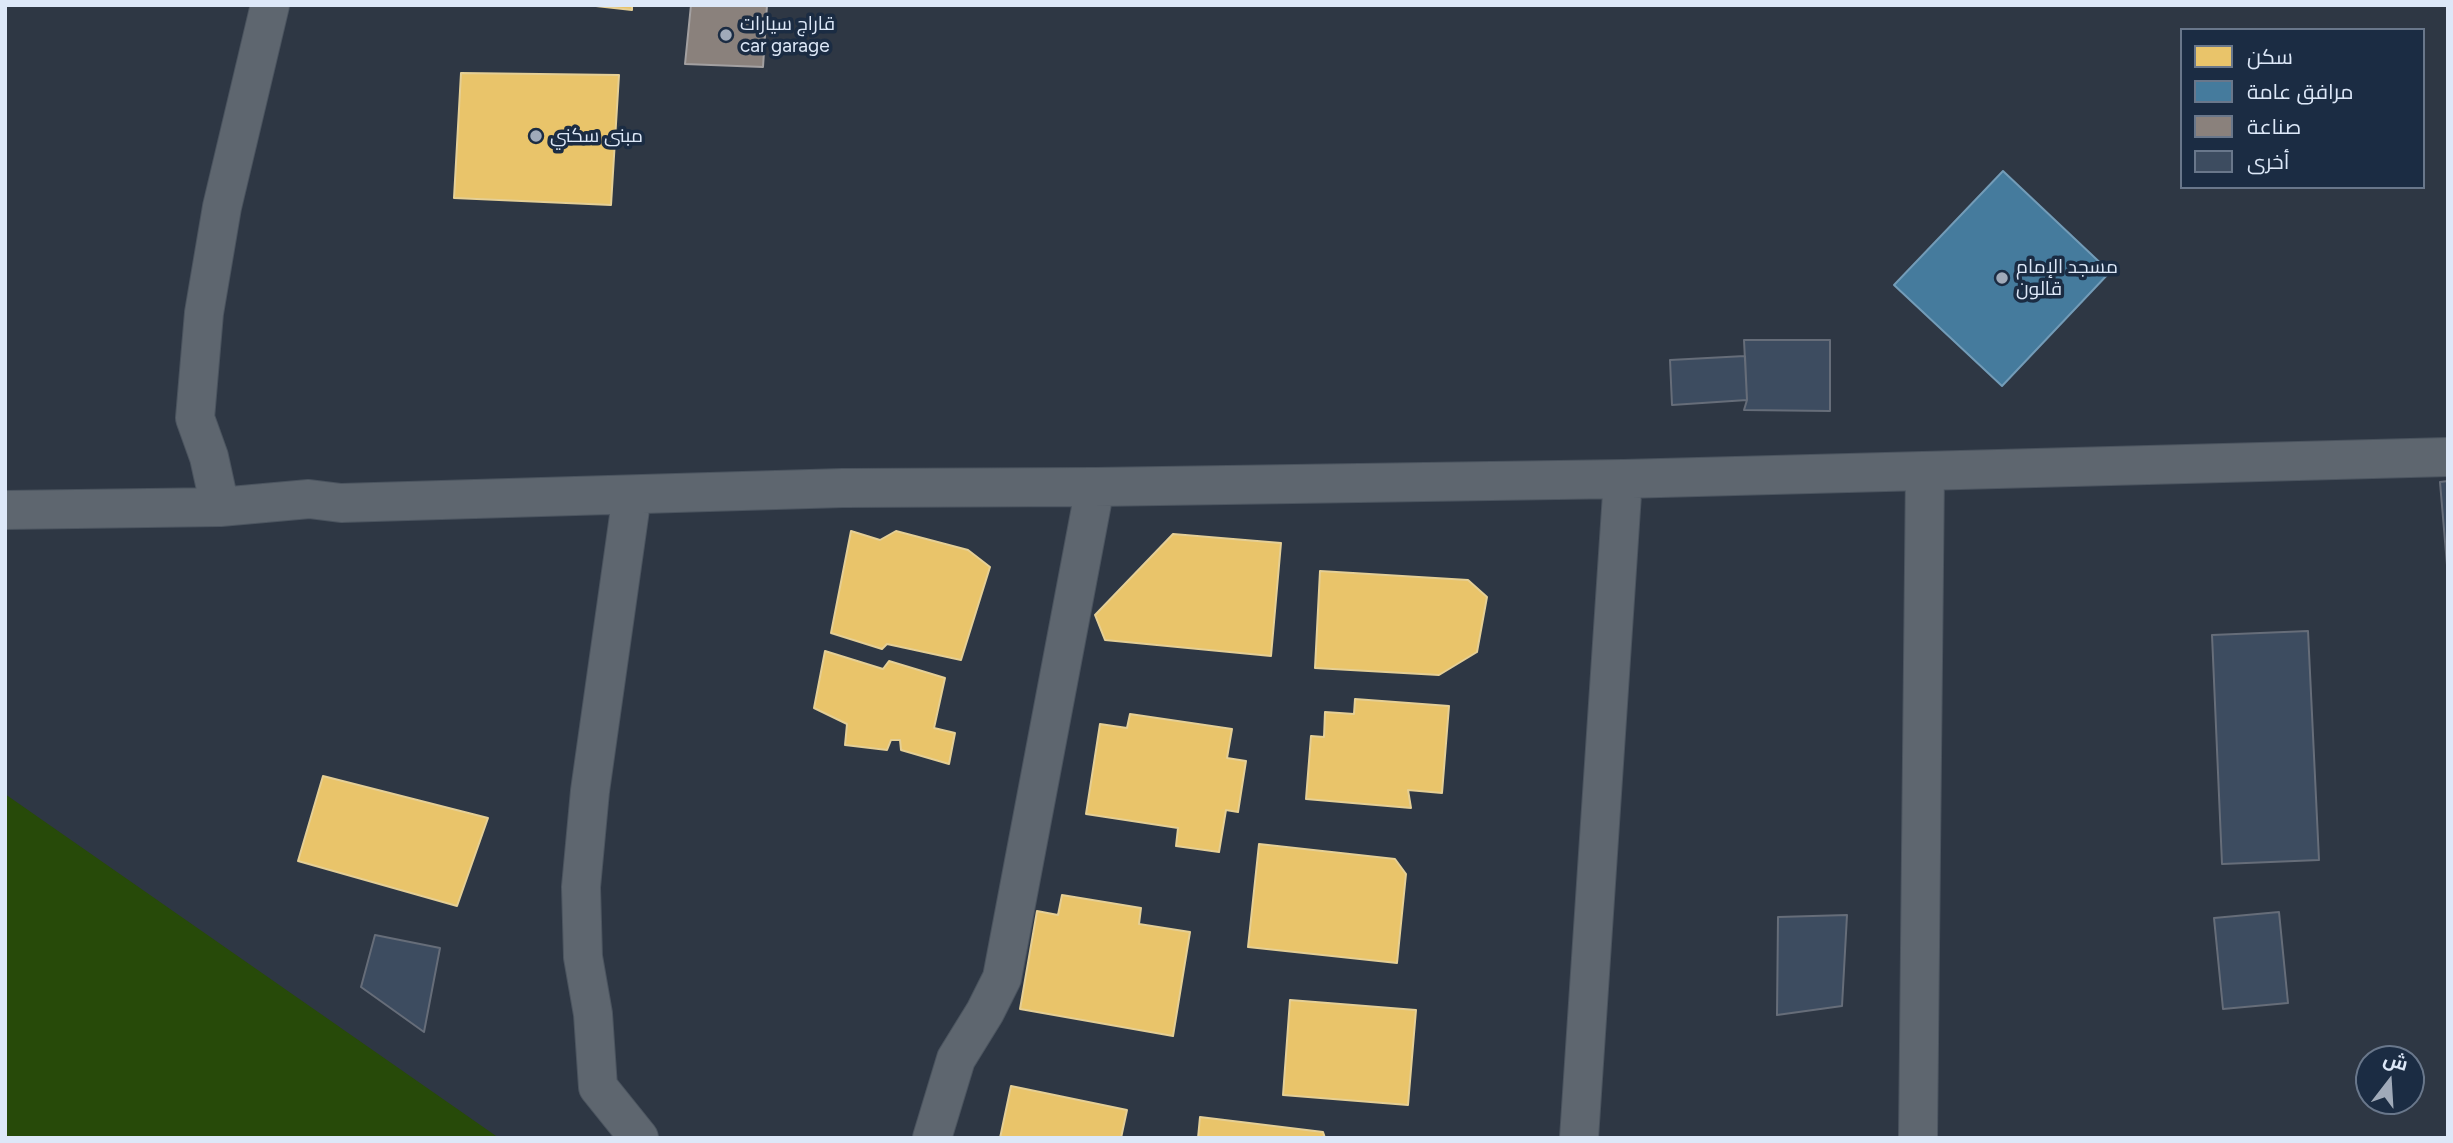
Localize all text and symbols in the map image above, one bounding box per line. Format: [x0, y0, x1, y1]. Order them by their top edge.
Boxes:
place label: قاراج سيارات car garage [740, 13, 835, 57]
marker: قاراج سيارات car garage [718, 27, 734, 43]
legend [2180, 28, 2425, 189]
text: سكن [2247, 44, 2293, 69]
text: مرافق عامة [2247, 79, 2353, 104]
text: صناعة [2247, 114, 2301, 139]
place label: مبنى سكني [550, 125, 643, 147]
marker: مبنى سكني [528, 128, 544, 144]
text: أخرى [2247, 149, 2289, 174]
place label: مسجد الإمام قالون [2016, 256, 2118, 300]
marker: مسجد الإمام قالون [1994, 270, 2010, 286]
north arrow [2355, 1045, 2425, 1115]
text: ش [2381, 1047, 2411, 1076]

